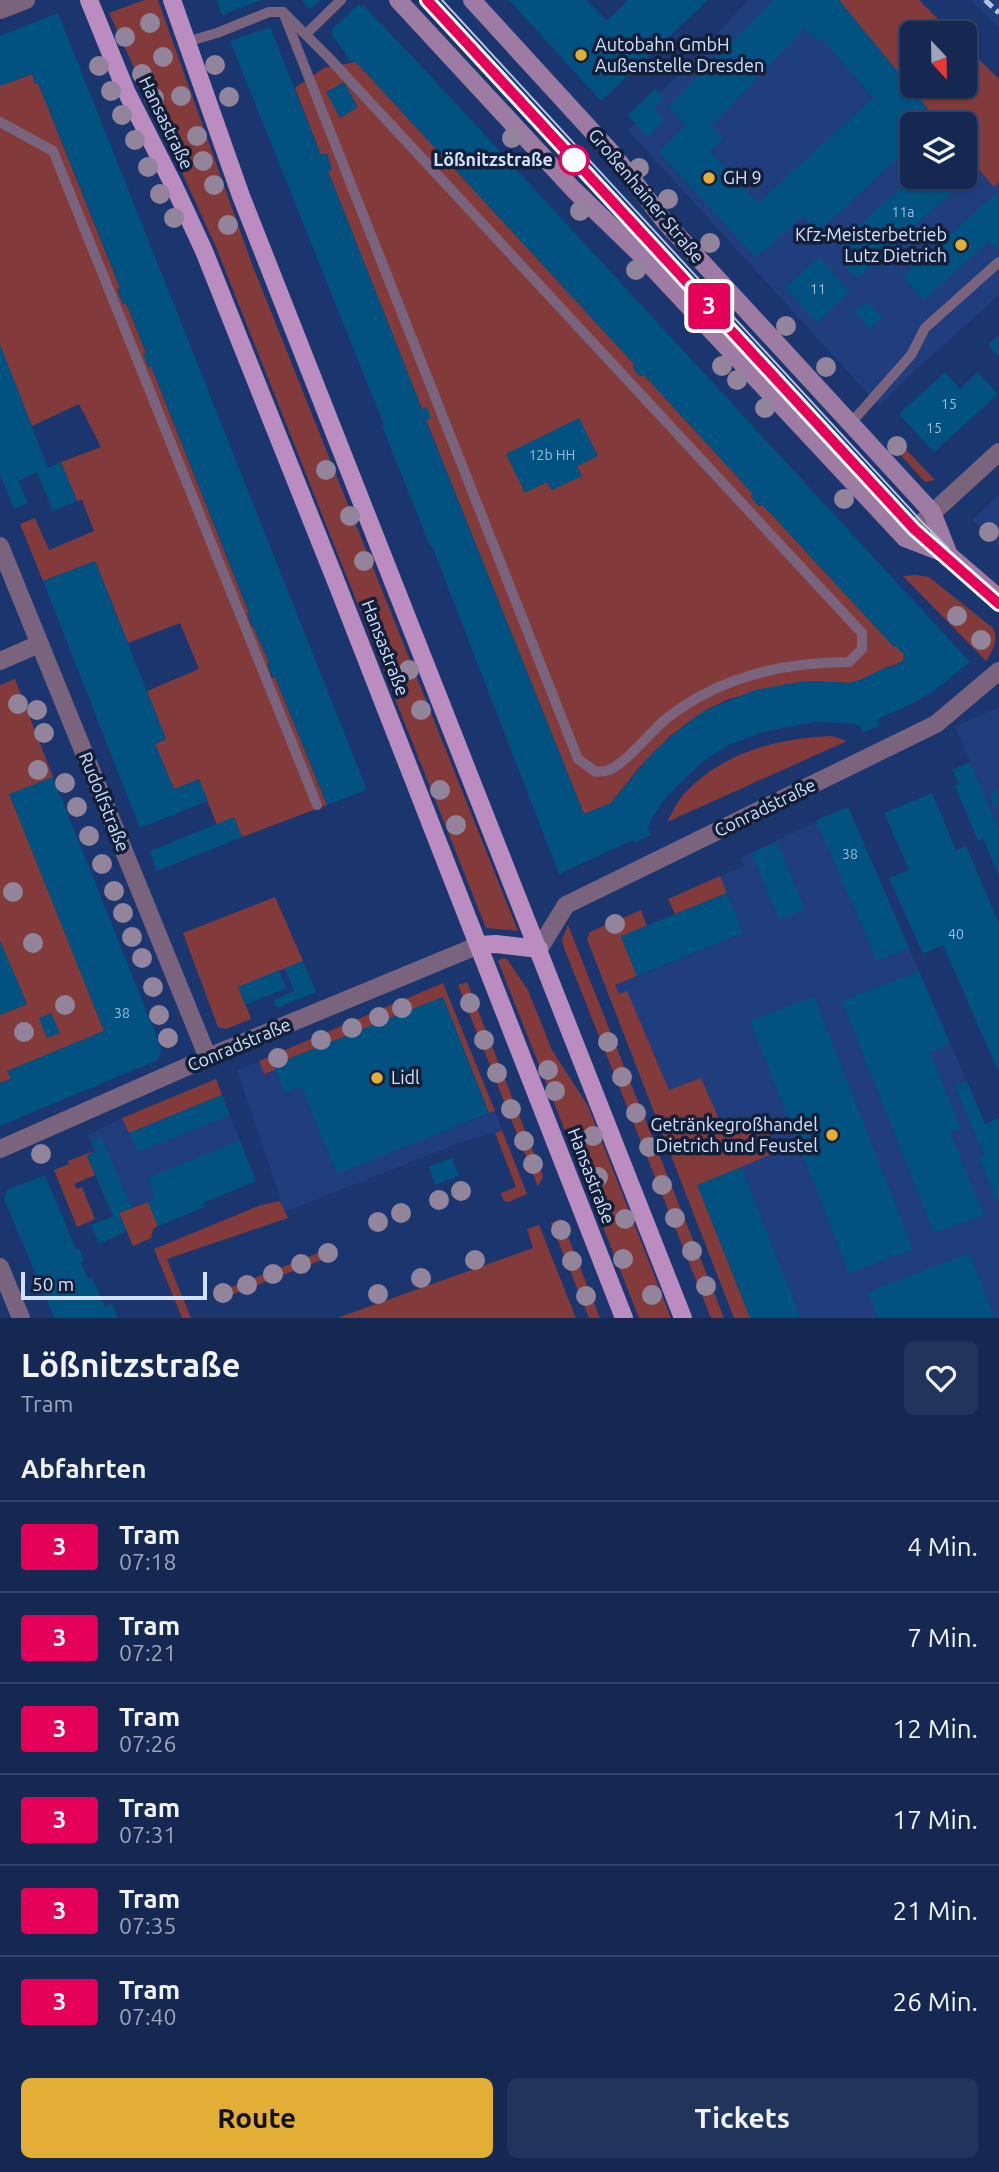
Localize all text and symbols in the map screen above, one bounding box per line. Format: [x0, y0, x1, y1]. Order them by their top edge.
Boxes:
north arrow [900, 21, 976, 98]
map controls [900, 21, 977, 189]
place label: Autobahn GmbH Außenstelle Dresden [595, 34, 764, 75]
marker: Autobahn GmbH Außenstelle Dresden [573, 47, 589, 63]
street label: Hansastraße [136, 73, 198, 172]
button: layers [900, 112, 977, 189]
street label: Großenhainer Straße [585, 124, 709, 266]
marker: Lößnitzstraße [559, 145, 589, 175]
place label: Lößnitzstraße [433, 149, 553, 169]
place label: GH 9 [723, 167, 762, 187]
marker: GH 9 [701, 170, 717, 186]
house number: 11a [892, 204, 915, 220]
place label: Kfz-Meisterbetrieb Lutz Dietrich [795, 224, 947, 265]
marker: Kfz-Meisterbetrieb Lutz Dietrich [953, 237, 969, 253]
house number: 11 [810, 281, 826, 297]
line badge: 3 [686, 283, 732, 329]
text: 3 [702, 292, 716, 319]
house number: 15 [941, 396, 957, 412]
house number: 15 [926, 420, 942, 436]
house number: 12b HH [529, 447, 575, 463]
street label: Hansastraße [359, 597, 413, 698]
street label: Rudolfstraße [76, 749, 134, 854]
street label: Conradstraße [711, 774, 818, 840]
house number: 38 [842, 846, 858, 862]
house number: 40 [948, 926, 964, 942]
house number: 38 [114, 1005, 130, 1021]
street label: Conradstraße [184, 1013, 293, 1075]
place label: Lidl [391, 1067, 420, 1087]
marker: Lidl [369, 1070, 385, 1086]
place label: Getränkegroßhandel Dietrich und Feustel [650, 1114, 818, 1155]
street label: Hansastraße [565, 1125, 619, 1226]
marker: Getränkegroßhandel Dietrich und Feustel [824, 1127, 840, 1143]
scale bar [21, 1269, 206, 1301]
text: 50 m [32, 1273, 74, 1295]
button: heart [904, 1341, 978, 1415]
text: Lößnitzstraße [21, 1346, 241, 1383]
text: Tram [21, 1391, 73, 1416]
text: Abfahrten [21, 1454, 146, 1483]
text: Tram [119, 1520, 180, 1549]
text: 4 Min. [907, 1532, 978, 1561]
text: 3 [53, 1533, 66, 1560]
text: 07:18 [119, 1549, 177, 1574]
text: Tram [119, 1611, 180, 1640]
text: 7 Min. [907, 1623, 978, 1652]
text: 3 [53, 1624, 66, 1651]
text: 07:21 [119, 1640, 177, 1665]
text: Tram [119, 1702, 180, 1731]
text: 12 Min. [893, 1714, 978, 1743]
text: 3 [53, 1715, 66, 1742]
text: 07:26 [119, 1731, 177, 1756]
text: Tram [119, 1793, 180, 1822]
text: 17 Min. [893, 1805, 978, 1834]
text: 3 [53, 1806, 66, 1833]
text: 07:31 [119, 1822, 177, 1847]
text: Tram [119, 1884, 180, 1913]
text: 21 Min. [893, 1896, 978, 1925]
text: 3 [53, 1897, 66, 1924]
text: 07:35 [119, 1913, 177, 1938]
text: Tram [119, 1975, 180, 2004]
text: 26 Min. [893, 1987, 978, 2016]
text: 3 [53, 1988, 66, 2015]
text: 07:40 [119, 2004, 177, 2029]
button: Route [21, 2078, 493, 2158]
button: Tickets [507, 2078, 978, 2158]

